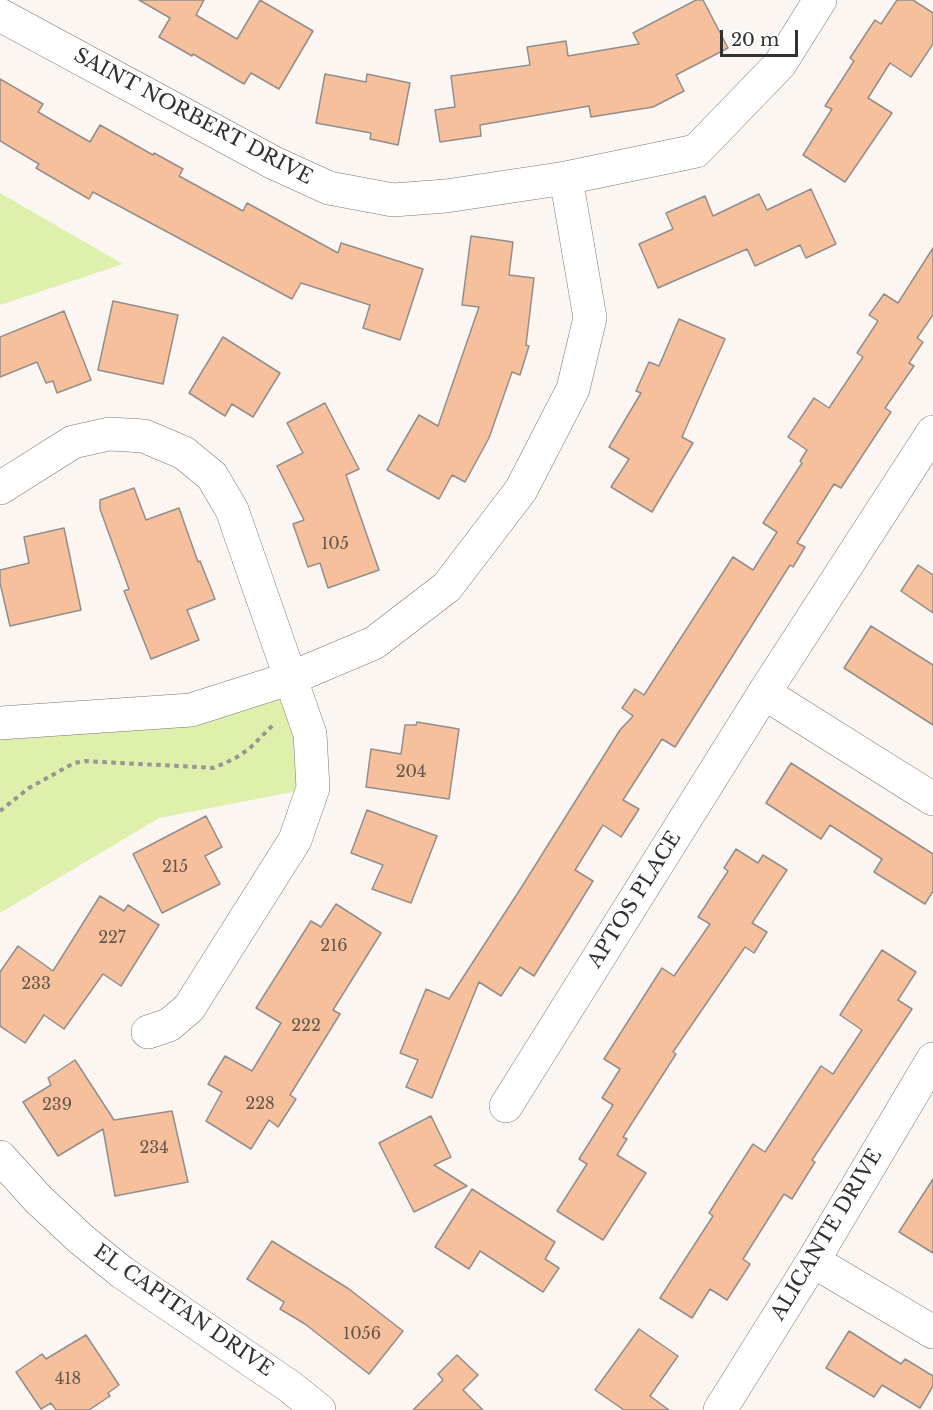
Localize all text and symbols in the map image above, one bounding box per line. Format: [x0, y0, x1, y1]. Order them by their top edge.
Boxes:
scale bar [723, 18, 801, 56]
text: 20 m [731, 29, 779, 51]
street label: SAINT NORBERT DRIVE [70, 44, 316, 190]
house number: 105 [321, 534, 349, 554]
house number: 204 [396, 762, 426, 782]
street label: APTOS PLACE [583, 827, 687, 973]
house number: 215 [162, 857, 188, 877]
house number: 227 [98, 928, 126, 948]
house number: 216 [320, 936, 348, 956]
house number: 233 [21, 974, 51, 994]
house number: 222 [291, 1016, 321, 1036]
house number: 228 [245, 1094, 275, 1114]
house number: 239 [42, 1095, 72, 1115]
house number: 234 [139, 1138, 169, 1158]
street label: ALICANTE DRIVE [766, 1145, 888, 1325]
street label: EL CAPITAN DRIVE [89, 1240, 277, 1382]
house number: 1056 [343, 1324, 381, 1344]
house number: 418 [55, 1369, 81, 1389]

